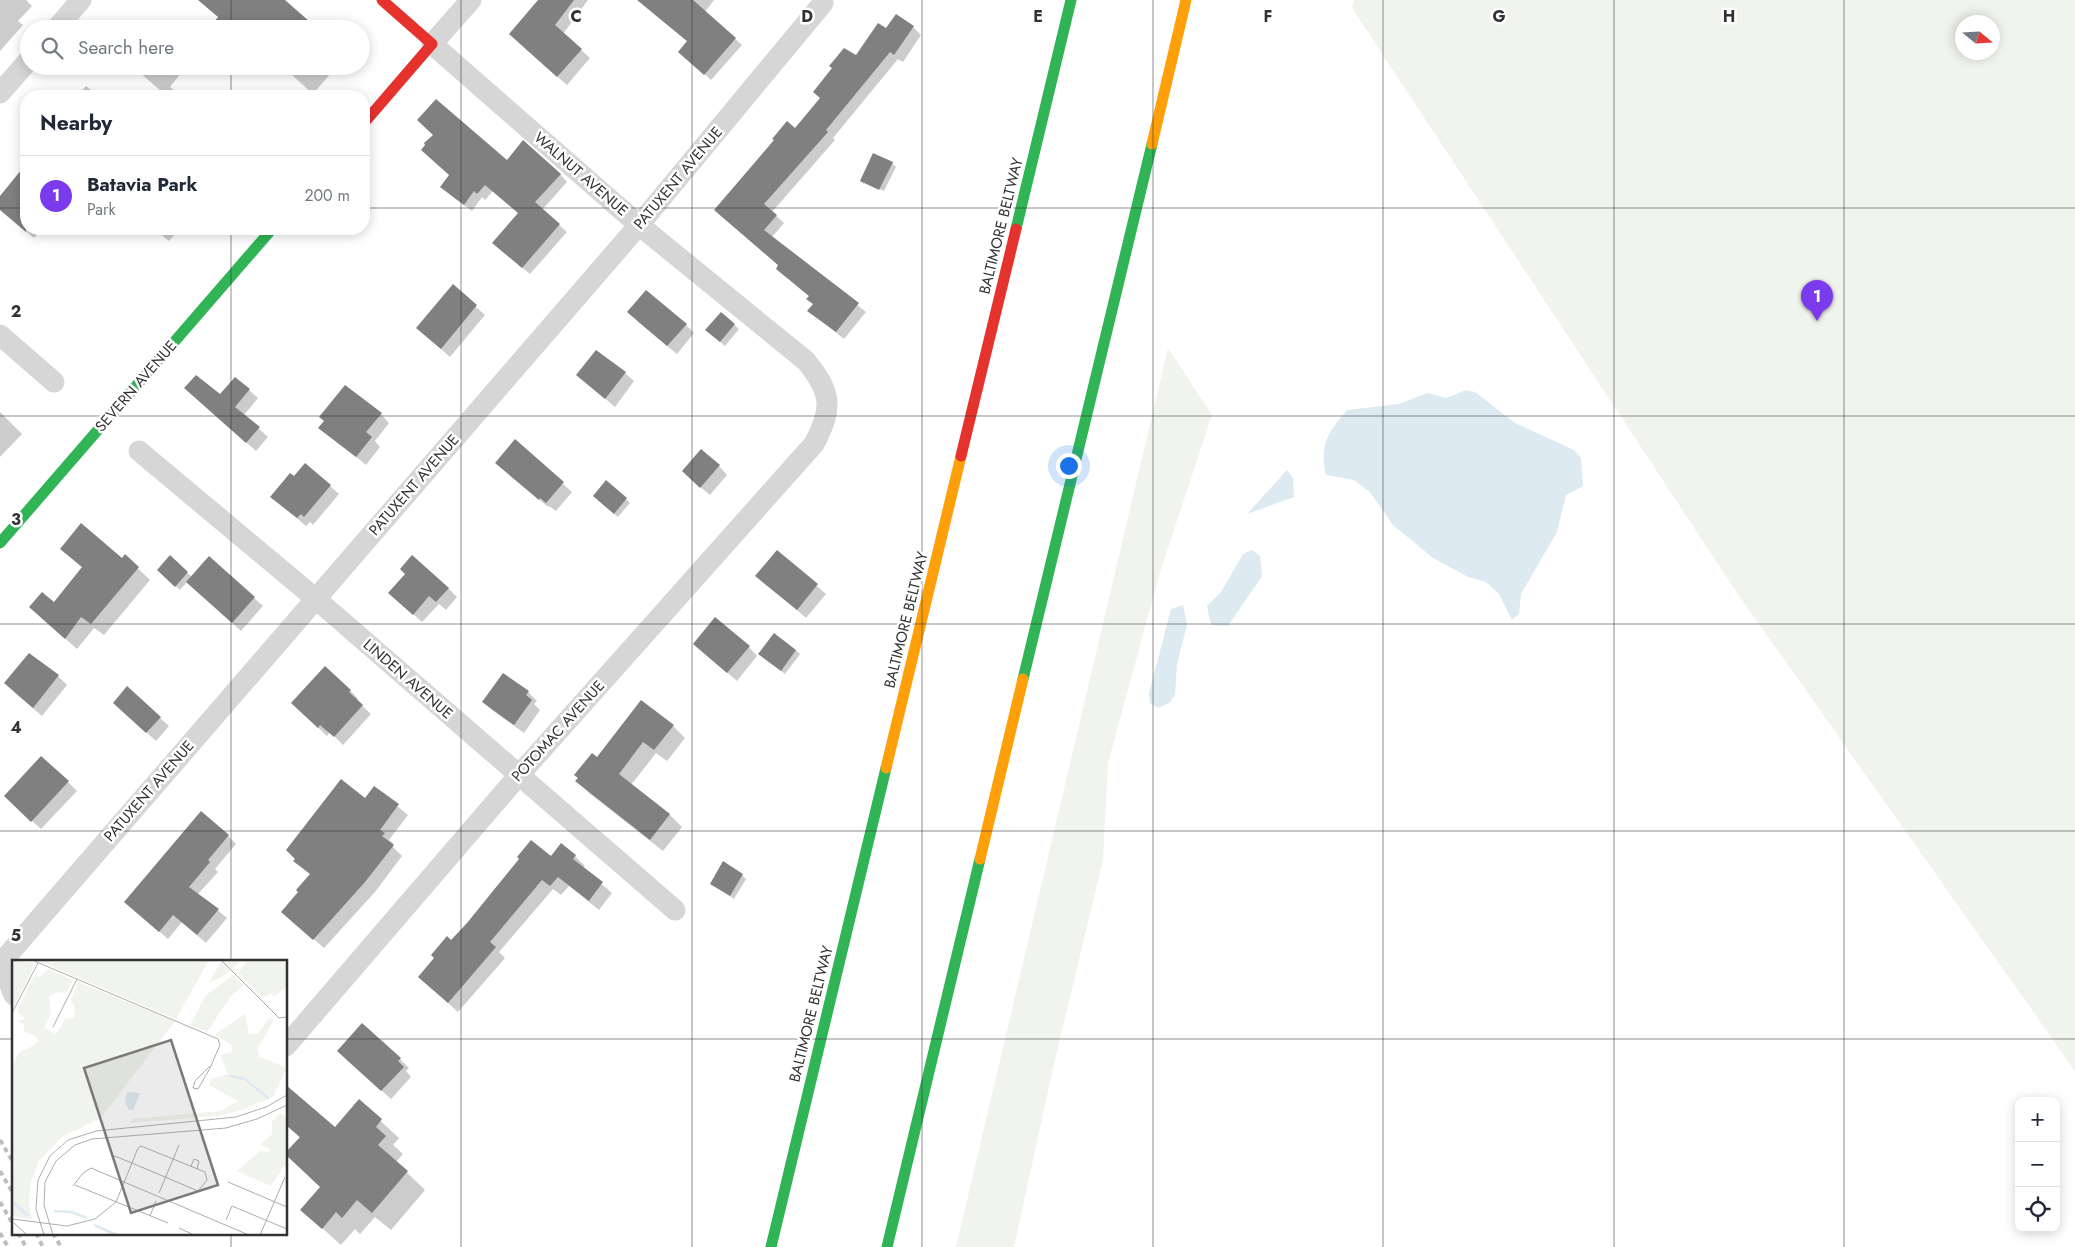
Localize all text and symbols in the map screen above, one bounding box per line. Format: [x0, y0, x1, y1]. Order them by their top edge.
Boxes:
text: C [570, 5, 582, 28]
text: D [801, 5, 813, 28]
text: E [1033, 5, 1043, 28]
text: F [1264, 5, 1272, 28]
text: G [1492, 5, 1506, 28]
text: H [1723, 5, 1735, 28]
north arrow [1955, 15, 2000, 60]
search box [20, 20, 370, 75]
icon: search [38, 34, 66, 62]
text: Search here [78, 34, 174, 61]
text: Nearby [40, 108, 112, 138]
street label: PATUXENT AVENUE [628, 122, 728, 234]
street label: WALNUT AVENUE [529, 127, 633, 221]
street label: BALTIMORE BELTWAY [973, 155, 1029, 297]
text: Batavia Park [87, 171, 198, 198]
text: 1 [52, 184, 60, 207]
text: 200 m [304, 184, 350, 207]
text: Park [87, 198, 116, 221]
pin: 1 [1801, 280, 1833, 321]
text: 2 [11, 300, 21, 323]
street label: SEVERN AVENUE [90, 335, 182, 437]
street label: PATUXENT AVENUE [364, 430, 464, 540]
your location [1056, 453, 1082, 479]
text: 3 [11, 508, 21, 531]
street label: BALTIMORE BELTWAY [878, 549, 934, 691]
street label: LINDEN AVENUE [358, 634, 458, 724]
street label: POTOMAC AVENUE [506, 675, 610, 787]
text: 4 [10, 716, 22, 739]
street label: PATUXENT AVENUE [99, 736, 199, 846]
text: 5 [11, 924, 21, 947]
street label: BALTIMORE BELTWAY [783, 943, 839, 1085]
inset map [12, 960, 288, 1234]
map controls [2015, 1097, 2060, 1232]
button: + [2015, 1097, 2060, 1142]
button: − [2015, 1142, 2060, 1187]
button: locate [2015, 1187, 2060, 1232]

